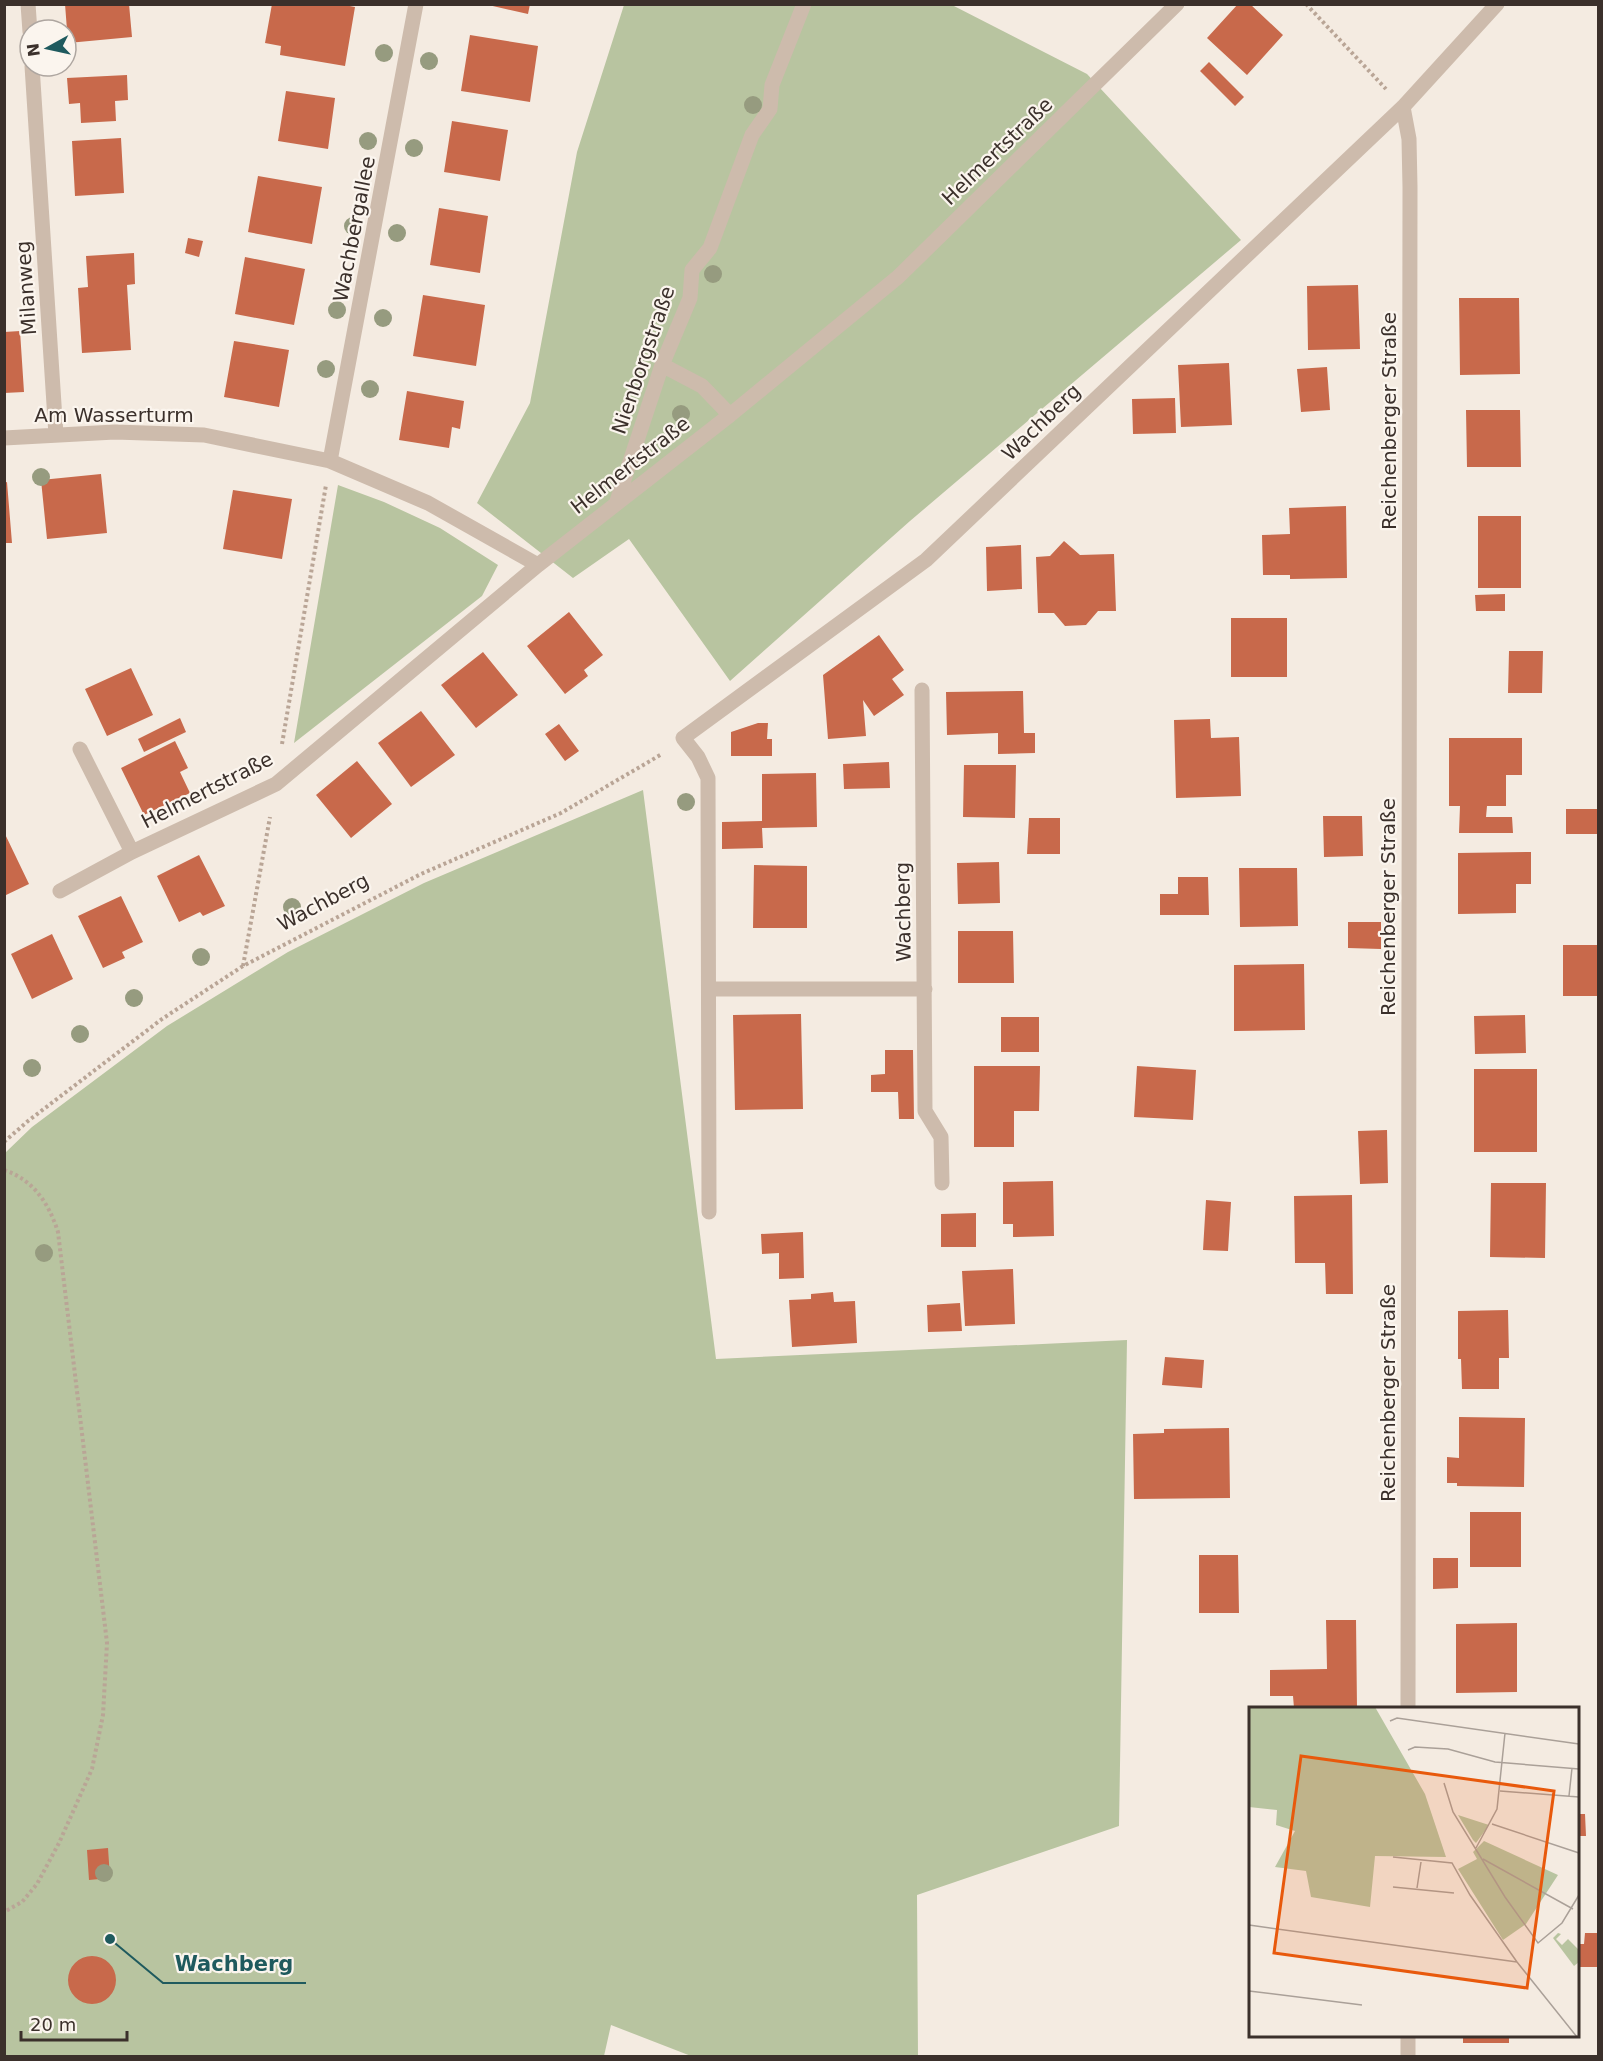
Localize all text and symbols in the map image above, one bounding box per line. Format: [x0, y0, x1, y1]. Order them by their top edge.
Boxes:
north arrow [18, 18, 78, 78]
text: N [23, 42, 44, 58]
street label: Helmertstraße [937, 92, 1057, 210]
street label: Wachbergallee [328, 154, 380, 304]
street label: Milanweg [11, 240, 41, 336]
street label: Nienborgstraße [606, 283, 680, 437]
street label: Reichenberger Straße [1377, 312, 1401, 530]
street label: Wachberg [997, 379, 1085, 465]
street label: Am Wasserturm [34, 403, 194, 427]
street label: Helmertstraße [566, 411, 694, 519]
street label: Helmertstraße [137, 747, 277, 833]
street label: Reichenberger Straße [1376, 798, 1400, 1016]
street label: Wachberg [890, 862, 916, 962]
street label: Wachberg [273, 868, 373, 936]
street label: Reichenberger Straße [1376, 1284, 1400, 1502]
inset map [1249, 1707, 1579, 2037]
callout: Wachberg [163, 1944, 306, 1983]
text: Wachberg [175, 1952, 293, 1976]
scale bar [21, 2004, 128, 2042]
text: 20 m [30, 2014, 76, 2035]

